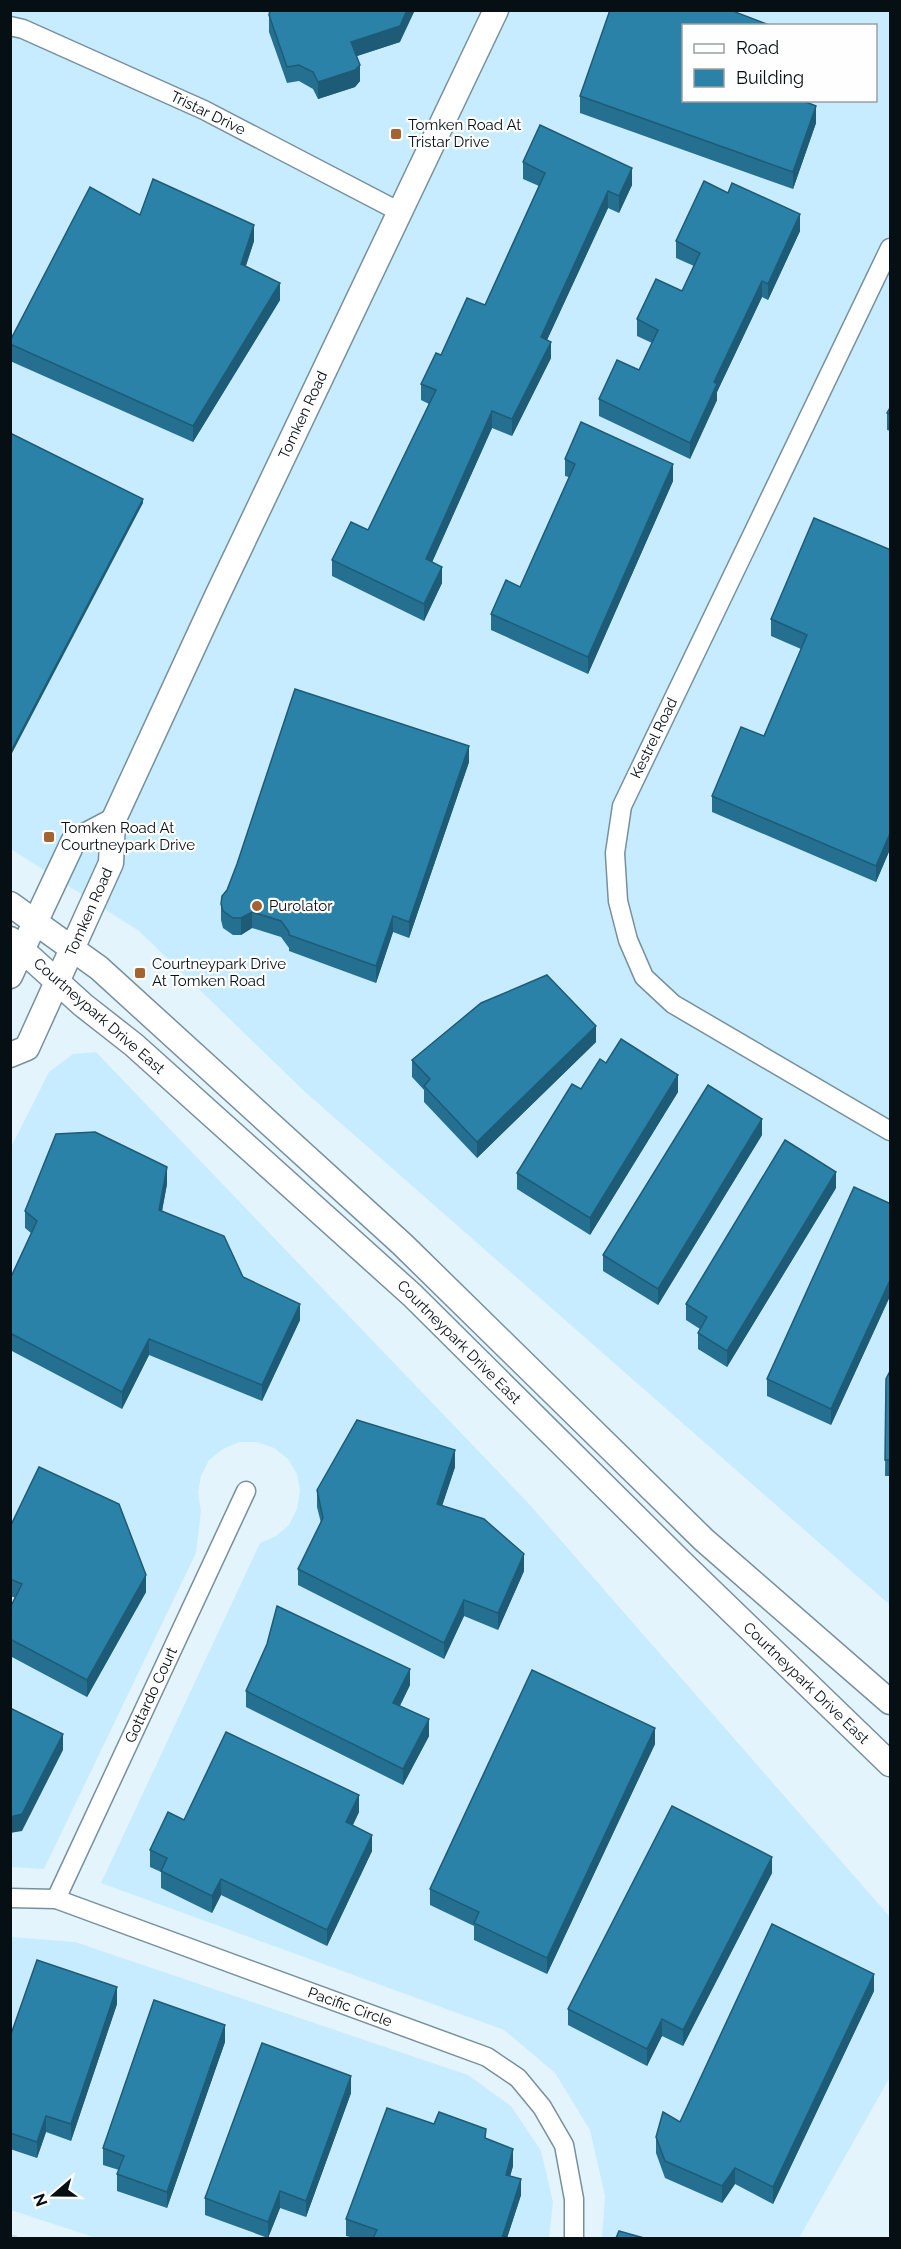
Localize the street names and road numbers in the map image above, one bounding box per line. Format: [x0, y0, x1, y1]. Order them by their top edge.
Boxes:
street label: Tristar Drive [168, 87, 249, 139]
street label: Tomken Road [275, 368, 331, 462]
street label: Kestrel Road [627, 695, 681, 781]
street label: Tomken Road [61, 865, 117, 959]
street label: Courtneypark Drive East [30, 954, 168, 1078]
street label: Courtneypark Drive East [393, 1276, 525, 1408]
street label: Courtneypark Drive East [740, 1618, 872, 1748]
street label: Gottardo Court [121, 1644, 181, 1746]
street label: Pacific Circle [305, 1983, 395, 2031]

